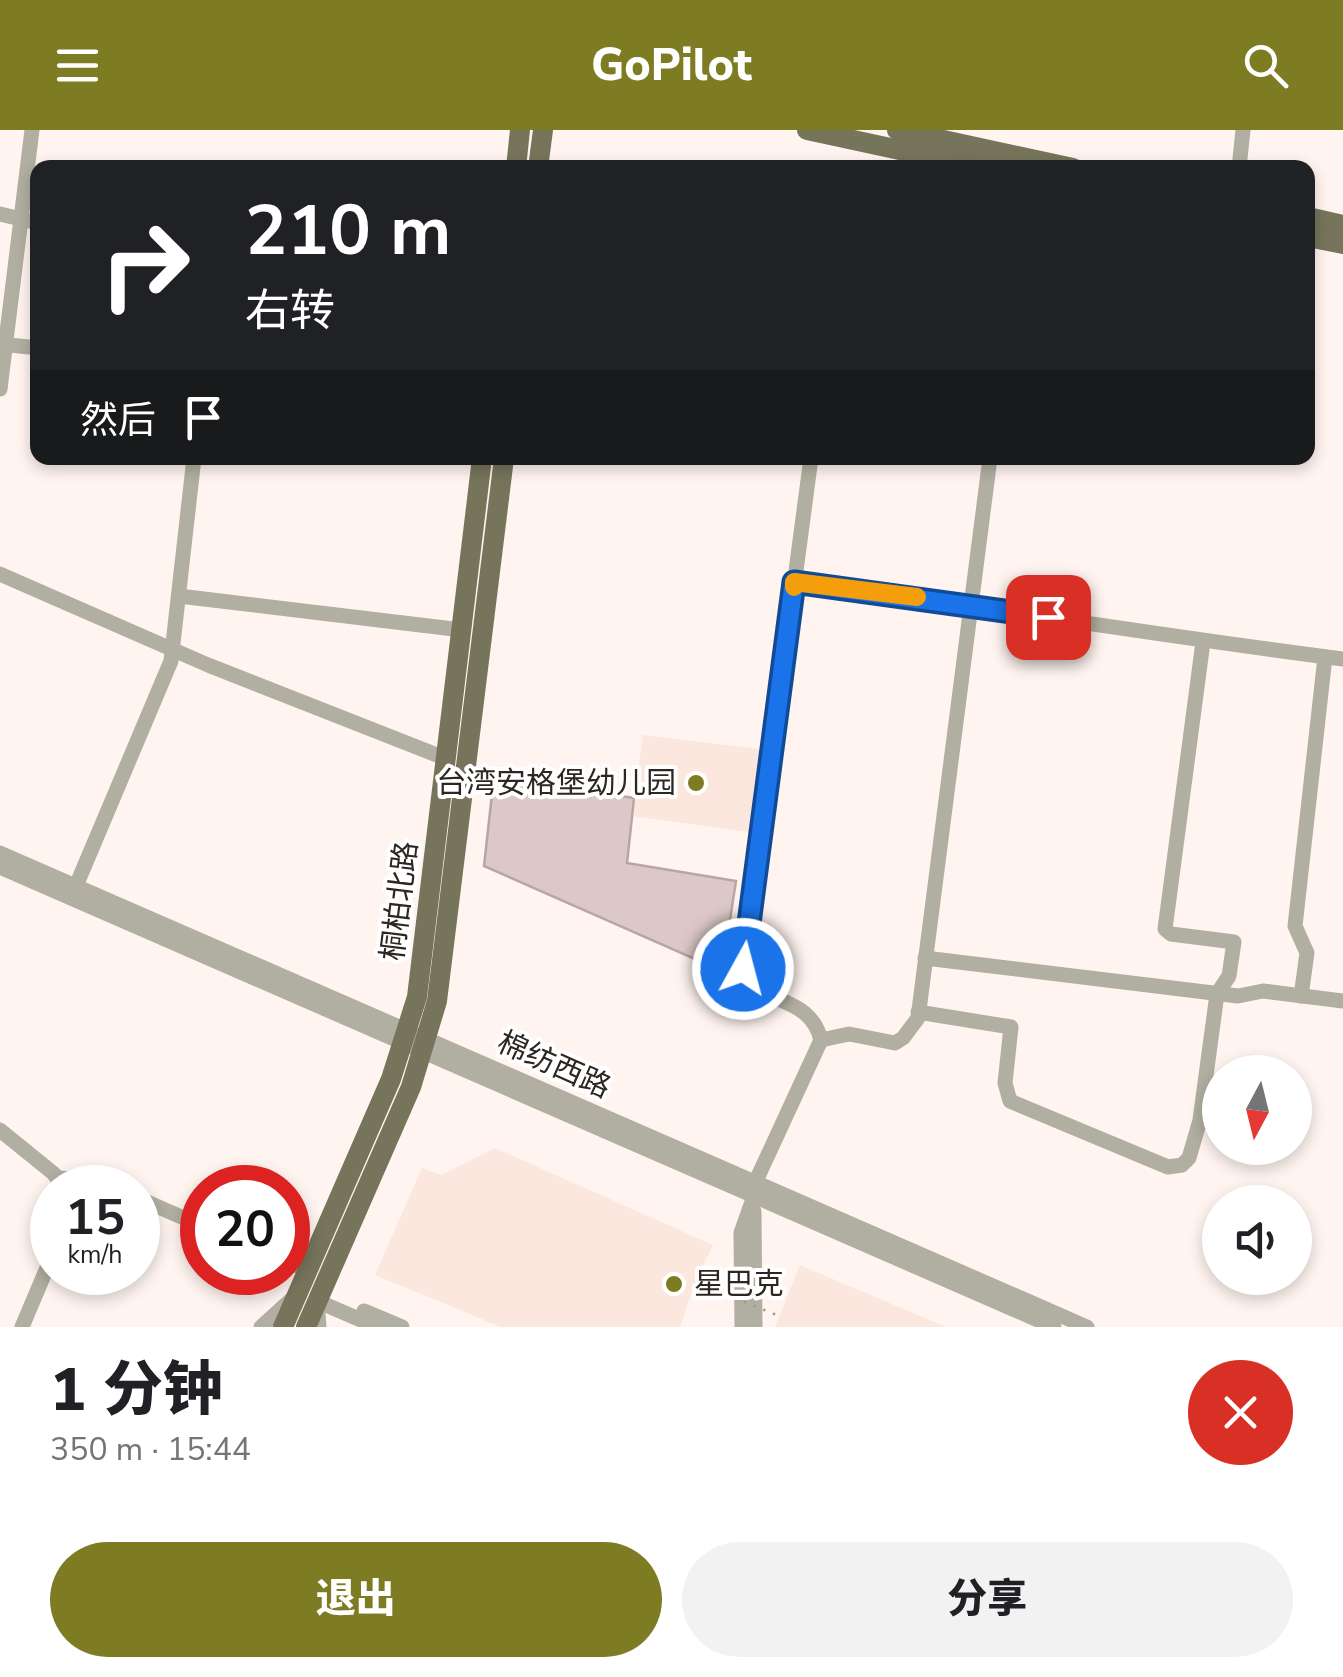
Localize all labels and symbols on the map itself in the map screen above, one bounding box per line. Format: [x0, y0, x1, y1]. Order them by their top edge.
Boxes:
pin [1006, 575, 1091, 660]
place label: 台湾安格堡幼儿园 [436, 763, 676, 804]
marker: 台湾安格堡幼儿园 [685, 772, 707, 794]
street label: 桐柏北路 [372, 839, 428, 963]
position arrow [691, 917, 795, 1021]
street label: 棉纺西路 [491, 1022, 617, 1108]
north arrow [1202, 1055, 1312, 1165]
speed limit sign: 20 [180, 1165, 310, 1295]
place label: 星巴克 [694, 1264, 784, 1305]
marker: 星巴克 [663, 1273, 685, 1295]

